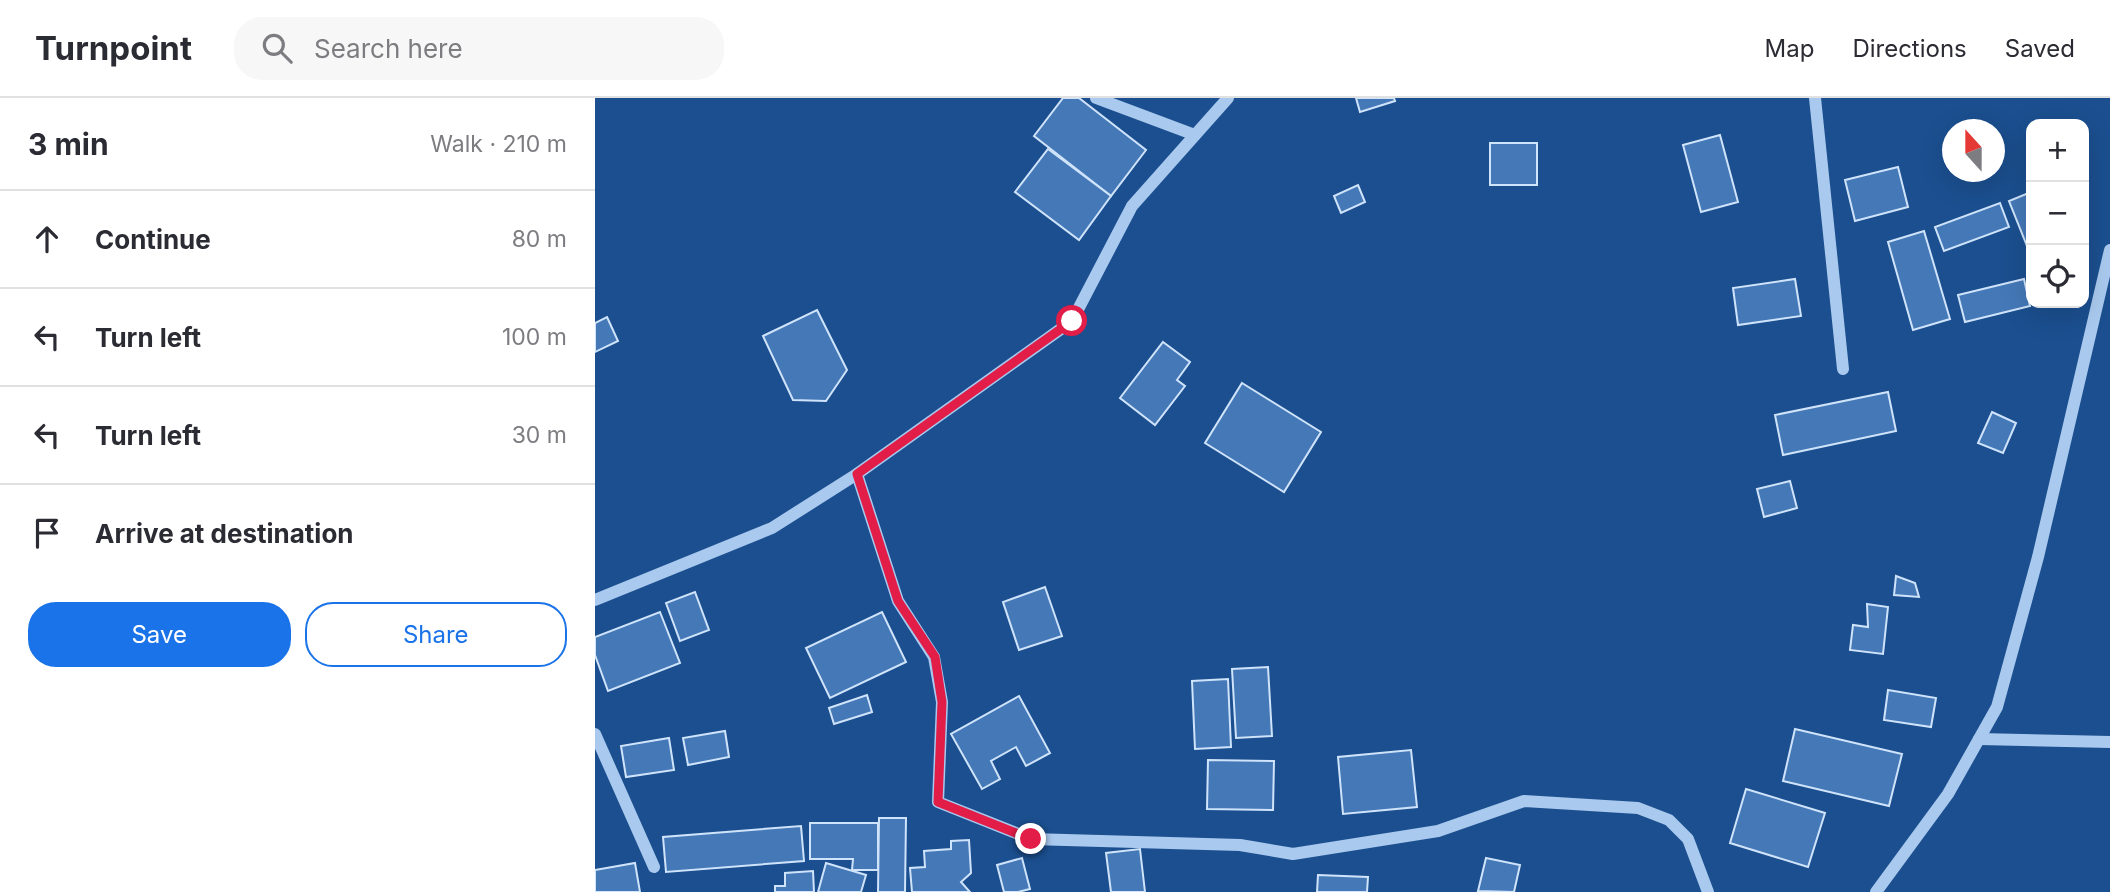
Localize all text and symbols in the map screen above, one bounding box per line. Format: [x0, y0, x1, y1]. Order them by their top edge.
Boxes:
search box [234, 17, 724, 80]
text: Turnpoint [35, 28, 192, 68]
icon: search [258, 29, 296, 67]
text: Search here [314, 33, 463, 64]
text: Map [1765, 34, 1814, 63]
text: Directions [1852, 34, 1967, 63]
text: Saved [2005, 34, 2075, 63]
north arrow [1942, 119, 2005, 182]
map controls [2026, 119, 2089, 308]
button: + [2026, 119, 2089, 182]
text: 3 min [28, 126, 109, 162]
text: Walk · 210 m [430, 130, 567, 158]
button: − [2026, 182, 2089, 245]
icon: ahead [28, 220, 66, 258]
text: Continue [95, 224, 211, 255]
text: 80 m [512, 225, 567, 253]
button: locate [2026, 245, 2089, 308]
route start [1056, 305, 1087, 336]
icon: left [28, 318, 66, 356]
text: Turn left [95, 322, 201, 353]
text: 100 m [502, 323, 567, 351]
icon: left [28, 416, 66, 454]
text: Turn left [95, 420, 201, 451]
text: 30 m [512, 421, 567, 449]
icon: arrive [28, 514, 66, 552]
text: Arrive at destination [95, 518, 354, 549]
button: Save [28, 602, 291, 667]
button: Share [305, 602, 567, 667]
route end [1015, 823, 1046, 854]

